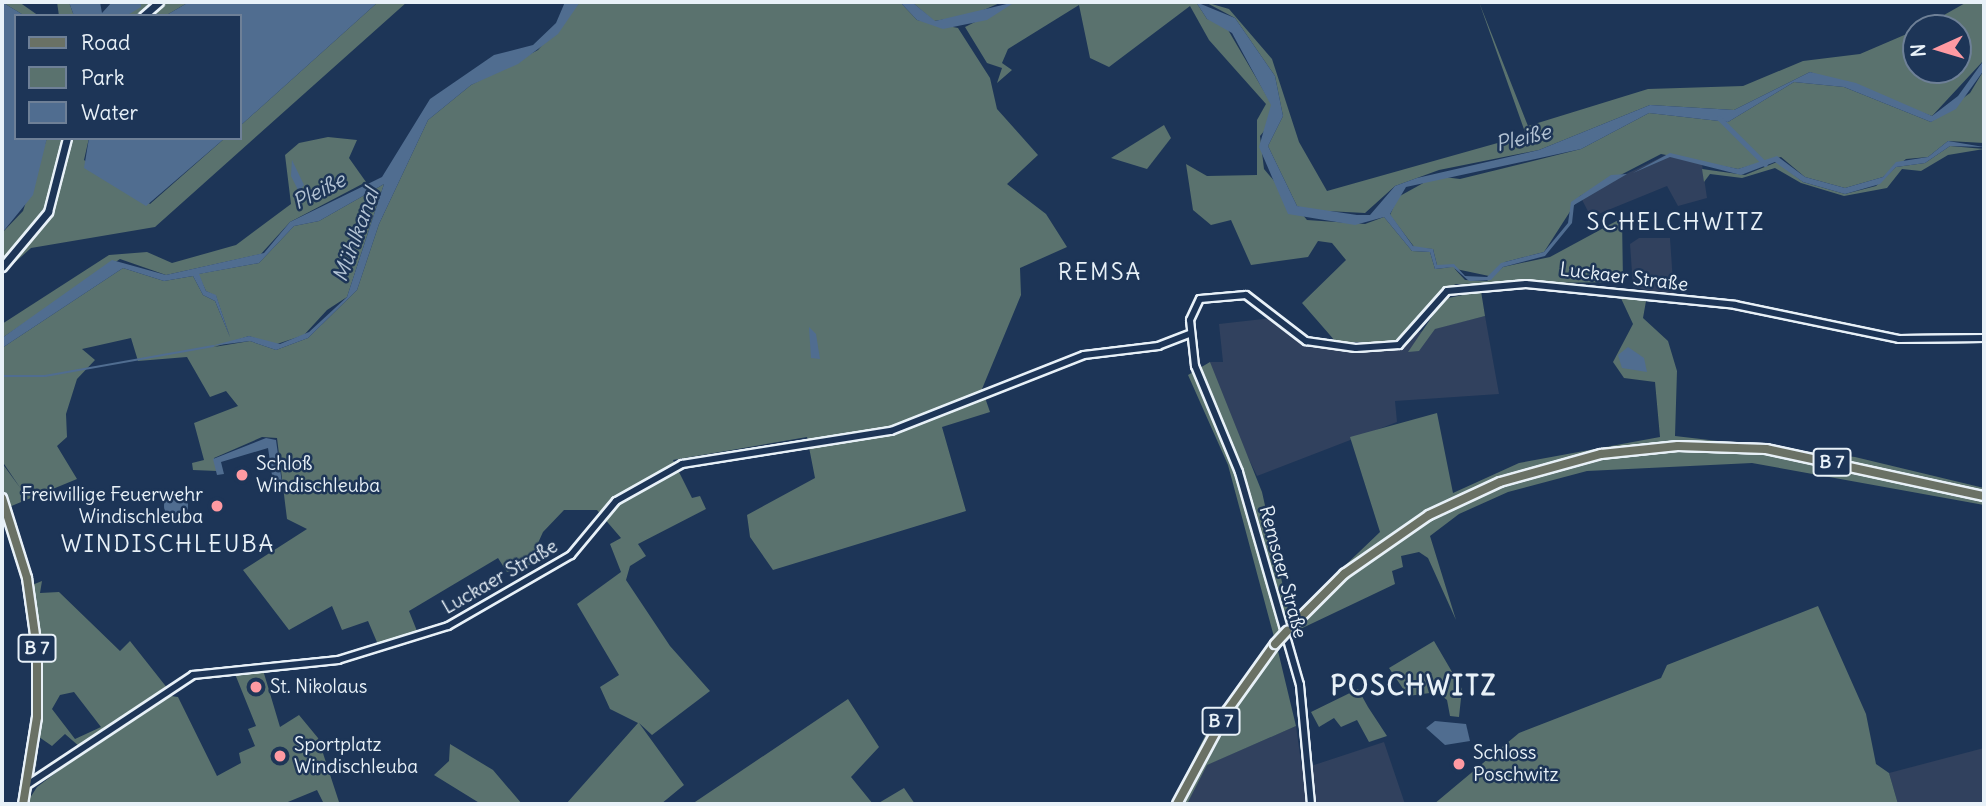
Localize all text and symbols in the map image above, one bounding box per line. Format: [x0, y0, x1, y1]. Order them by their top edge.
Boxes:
legend [14, 14, 242, 140]
north arrow [1902, 14, 1972, 84]
text: Road [81, 29, 130, 56]
text: N [1906, 43, 1930, 58]
text: Park [81, 64, 124, 91]
text: Water [81, 99, 138, 126]
water label: Pleiße [1493, 119, 1553, 157]
water label: Pleiße [288, 167, 350, 215]
water label: Mühlkanal [328, 185, 384, 285]
district label: SCHELCHWITZ [1588, 208, 1764, 236]
district label: REMSA [1058, 258, 1142, 286]
street label: Luckaer Straße [1558, 258, 1690, 296]
road number: B 7 [1811, 448, 1853, 476]
place label: Schloß Windischleuba [256, 453, 380, 497]
marker: Schloß Windischleuba [234, 467, 250, 483]
place label: Freiwillige Feuerwehr Windischleuba [21, 484, 203, 528]
marker: Freiwillige Feuerwehr Windischleuba [209, 498, 225, 514]
street label: Remsaer Straße [1254, 503, 1312, 641]
district label: WINDISCHLEUBA [62, 530, 274, 558]
street label: Luckaer Straße [438, 535, 562, 619]
road number: B 7 [16, 634, 58, 662]
district label: POSCHWITZ [1332, 670, 1496, 702]
place label: St. Nikolaus [270, 676, 367, 698]
marker: St. Nikolaus [248, 679, 264, 695]
road number: B 7 [1200, 706, 1242, 736]
place label: Sportplatz Windischleuba [294, 734, 418, 778]
place label: Schloss Poschwitz [1473, 742, 1559, 786]
marker: Sportplatz Windischleuba [272, 748, 288, 764]
marker: Schloss Poschwitz [1451, 756, 1467, 772]

